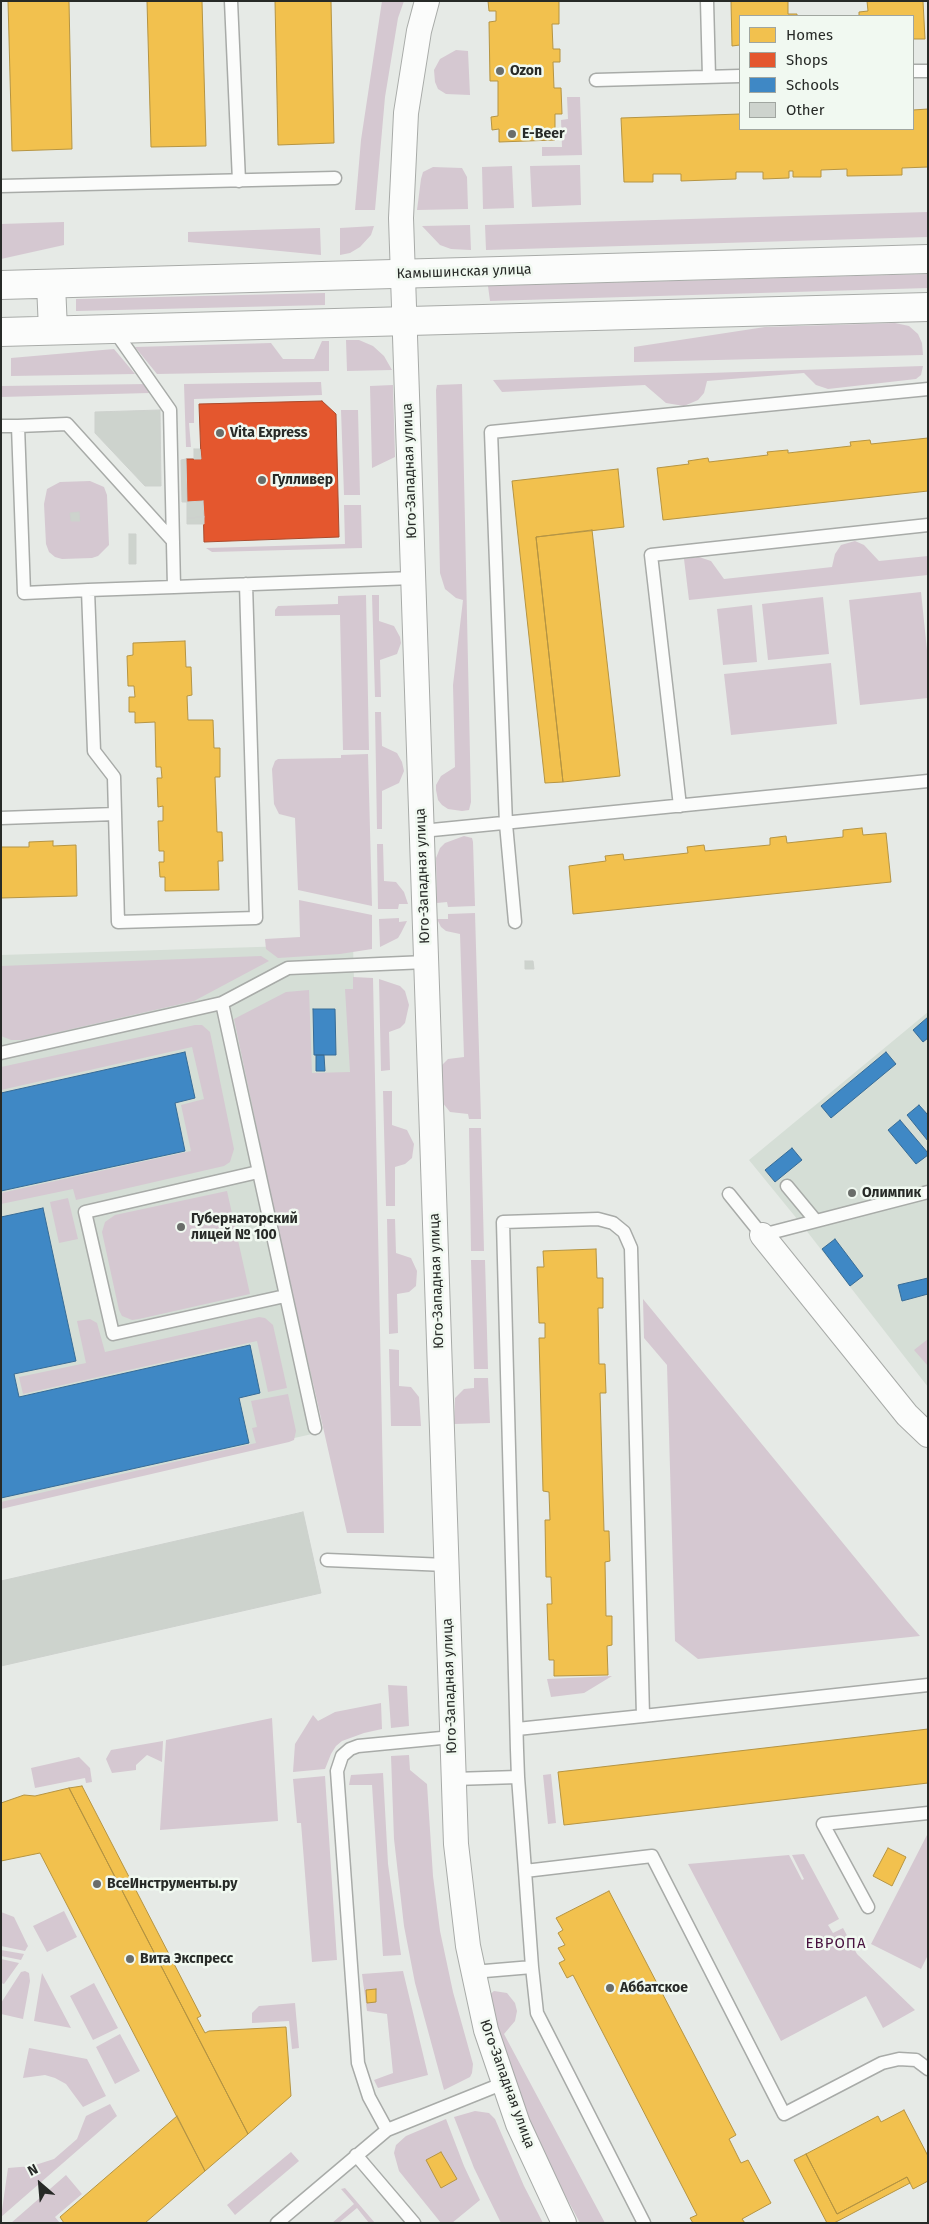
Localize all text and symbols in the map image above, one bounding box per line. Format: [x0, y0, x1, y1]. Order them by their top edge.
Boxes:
legend [739, 15, 914, 130]
text: Homes [786, 26, 833, 44]
text: Shops [786, 51, 828, 69]
place label: Ozon [510, 63, 542, 79]
marker: Ozon [494, 65, 506, 77]
text: Schools [786, 76, 839, 94]
text: Other [786, 101, 825, 119]
place label: E-Beer [522, 126, 564, 142]
marker: E-Beer [506, 128, 518, 140]
street label: Камышинская улица [396, 261, 532, 283]
street label: Юго-Западная улица [399, 403, 421, 539]
place label: Vita Express [230, 425, 307, 441]
marker: Vita Express [214, 427, 226, 439]
place label: Гулливер [272, 472, 333, 488]
marker: Гулливер [256, 474, 268, 486]
street label: Юго-Западная улица [412, 808, 434, 944]
place label: Олимпик [862, 1185, 921, 1201]
marker: Олимпик [846, 1187, 858, 1199]
place label: Губернаторский лицей № 100 [191, 1211, 298, 1244]
street label: Юго-Западная улица [426, 1213, 448, 1349]
marker: Губернаторский лицей № 100 [175, 1221, 187, 1233]
street label: Юго-Западная улица [439, 1618, 461, 1754]
place label: ВсеИнструменты.ру [107, 1876, 237, 1892]
marker: ВсеИнструменты.ру [91, 1878, 103, 1890]
district label: ЕВРОПА [805, 1935, 867, 1953]
place label: Вита Экспресс [140, 1951, 233, 1967]
marker: Вита Экспресс [124, 1953, 136, 1965]
place label: Аббатское [620, 1980, 688, 1996]
marker: Аббатское [604, 1982, 616, 1994]
street label: Юго-Западная улица [476, 2017, 538, 2151]
north arrow [15, 2159, 65, 2209]
text: N [25, 2161, 41, 2180]

